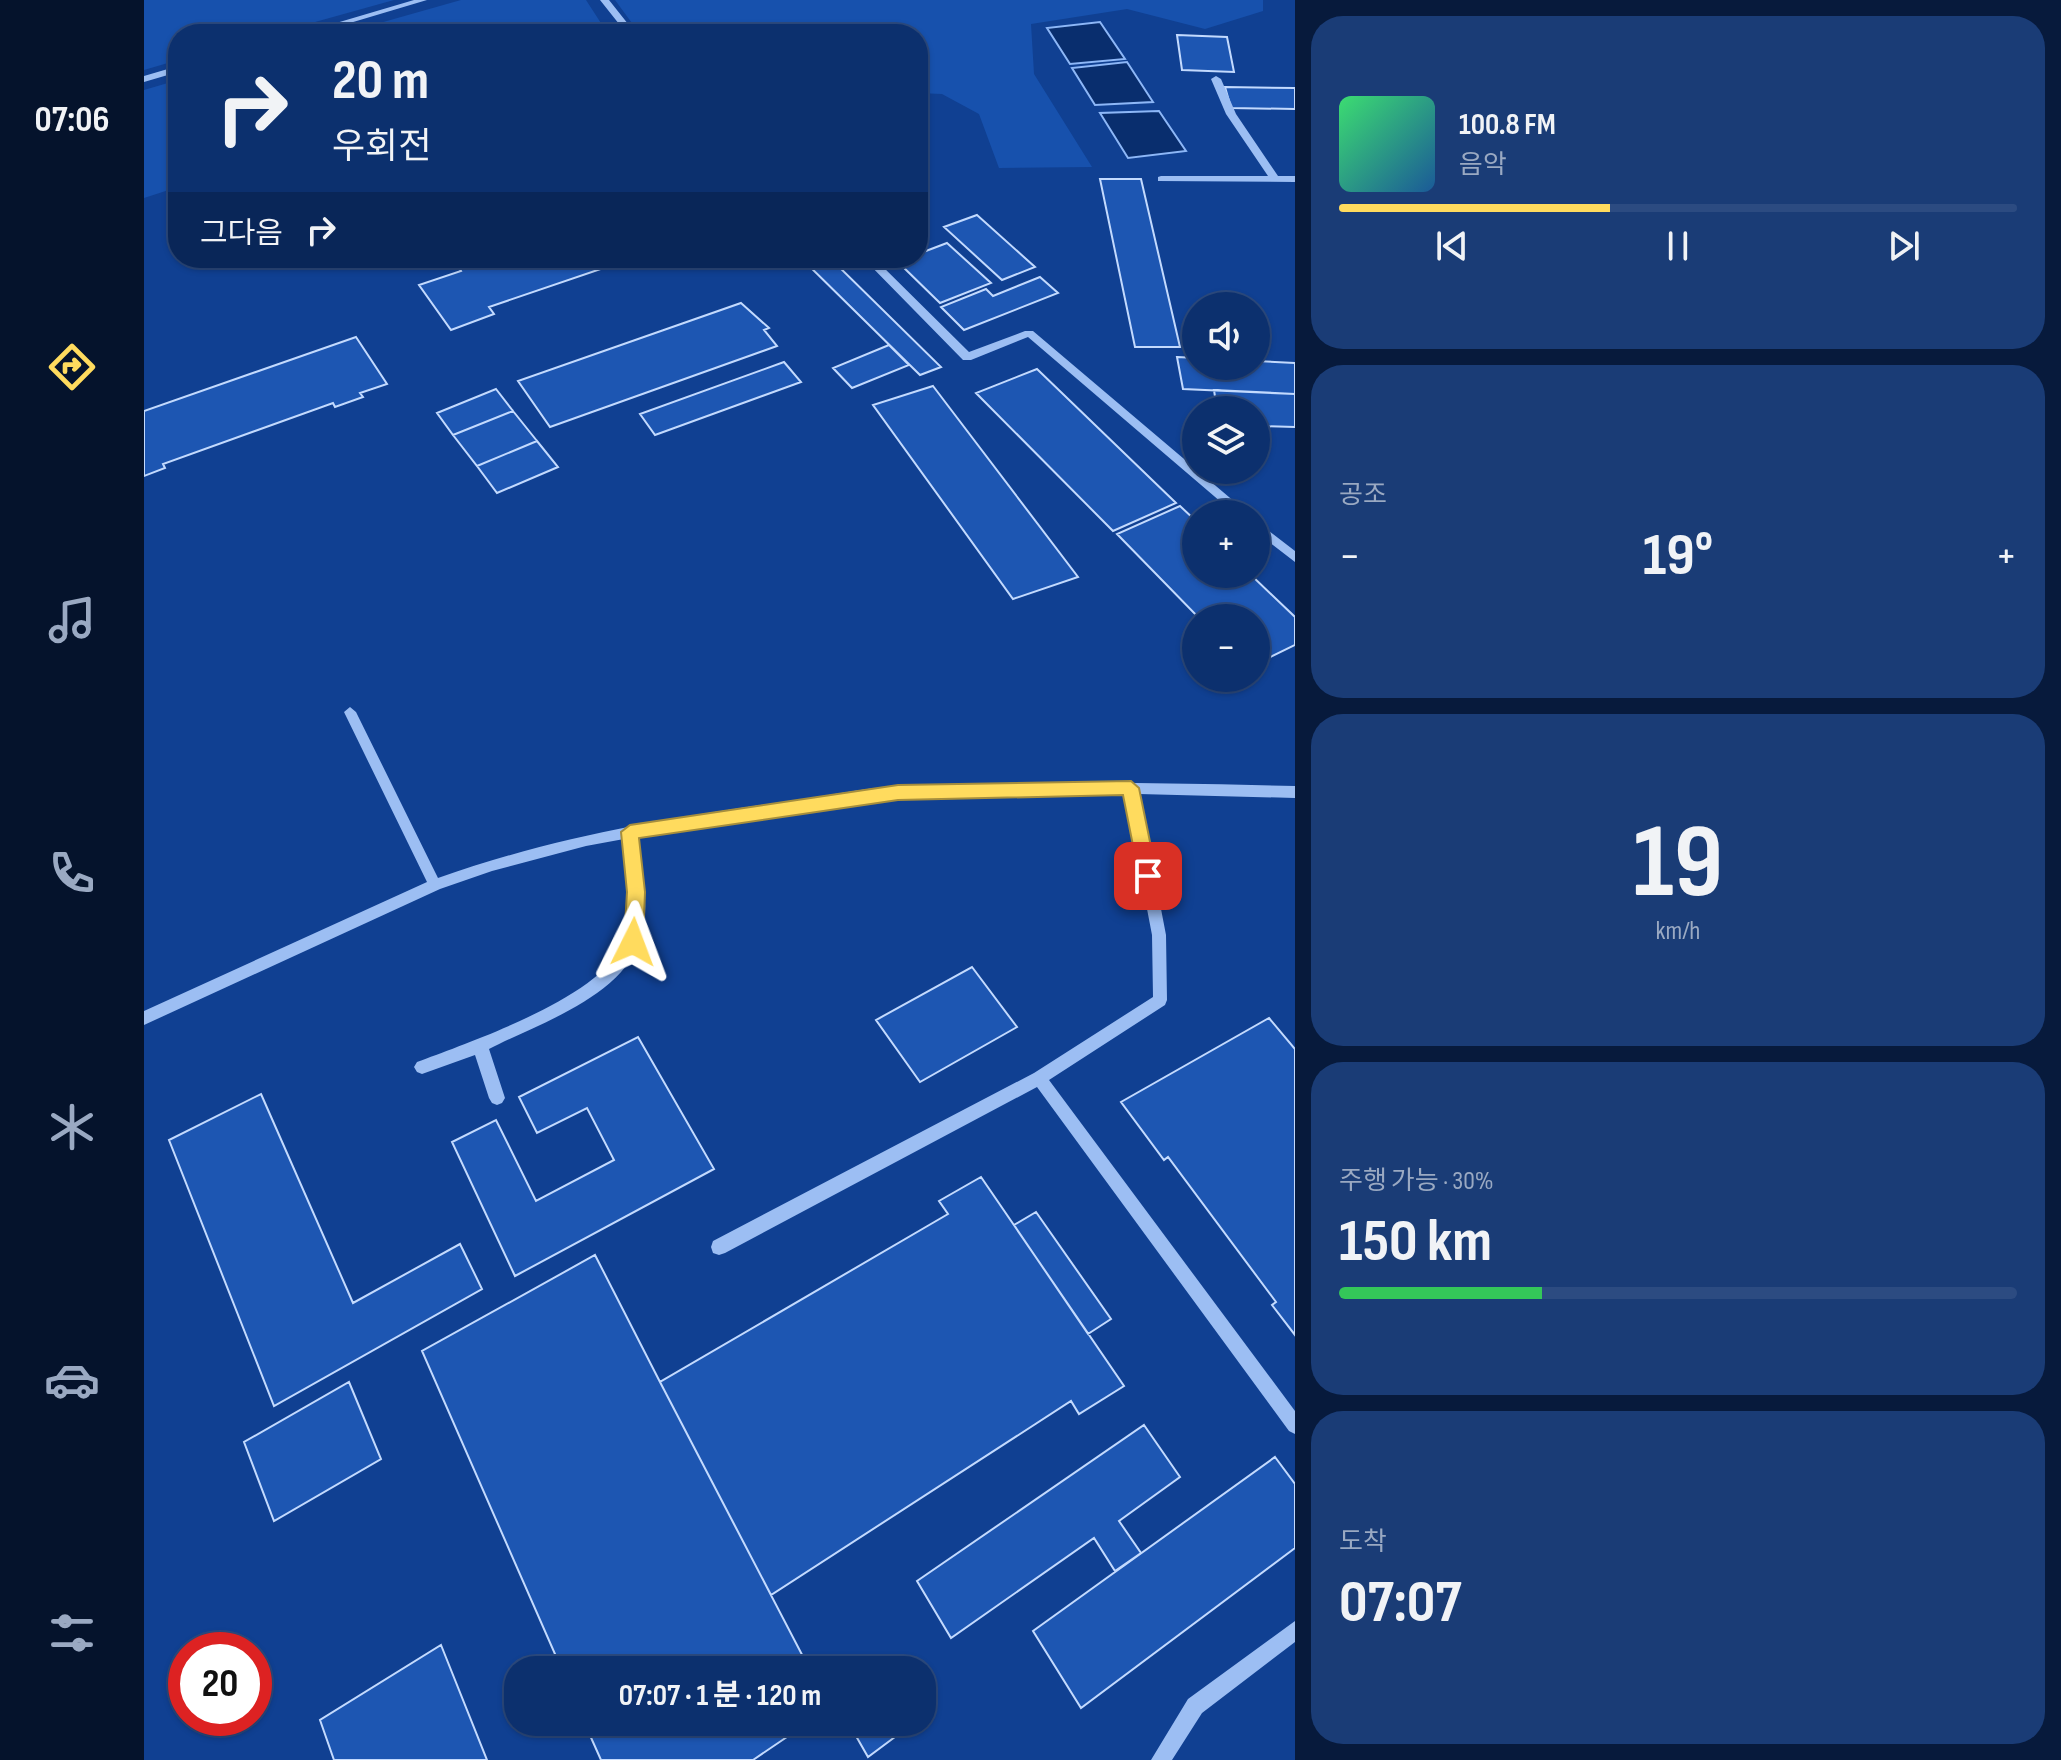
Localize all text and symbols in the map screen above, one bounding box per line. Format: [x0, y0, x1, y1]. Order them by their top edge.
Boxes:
text: 20 m [332, 48, 429, 115]
icon: right [200, 56, 304, 160]
text: 07:06 [35, 99, 109, 142]
text: 100.8 FM [1459, 107, 1556, 143]
text: 우회전 [332, 126, 431, 169]
text: 음악 [1459, 150, 1507, 181]
icon: right [299, 208, 343, 252]
text: 그다음 [200, 216, 283, 252]
icon: previous [1430, 224, 1474, 268]
icon: pause [1656, 224, 1700, 268]
icon: next [1882, 224, 1926, 268]
map controls [1182, 292, 1270, 692]
button: sound [1182, 292, 1270, 380]
icon: directions [44, 339, 100, 395]
button: layers [1182, 396, 1270, 484]
text: 공조 [1339, 480, 1387, 511]
button: + [1182, 500, 1270, 588]
text: 19° [1643, 520, 1713, 592]
text: − [1339, 530, 1361, 583]
text: + [1995, 530, 2017, 583]
icon: music [44, 592, 100, 648]
button: − [1182, 604, 1270, 692]
text: 19 [1633, 801, 1723, 926]
pin [1114, 842, 1182, 910]
icon: phone [44, 845, 100, 901]
icon: arrive [1126, 854, 1170, 898]
position arrow [591, 900, 675, 984]
text: km/h [1656, 916, 1700, 947]
icon: climate [44, 1099, 100, 1155]
text: 주행 가능 · 30% [1339, 1166, 1494, 1197]
text: 150 km [1339, 1206, 1492, 1278]
icon: car [44, 1352, 100, 1408]
text: 도착 [1339, 1527, 1387, 1558]
text: 07:07 [1339, 1567, 1461, 1639]
icon: filters [44, 1605, 100, 1661]
speed limit sign: 20 [168, 1632, 272, 1736]
text: 07:07 · 1 분 · 120 m [619, 1678, 821, 1714]

